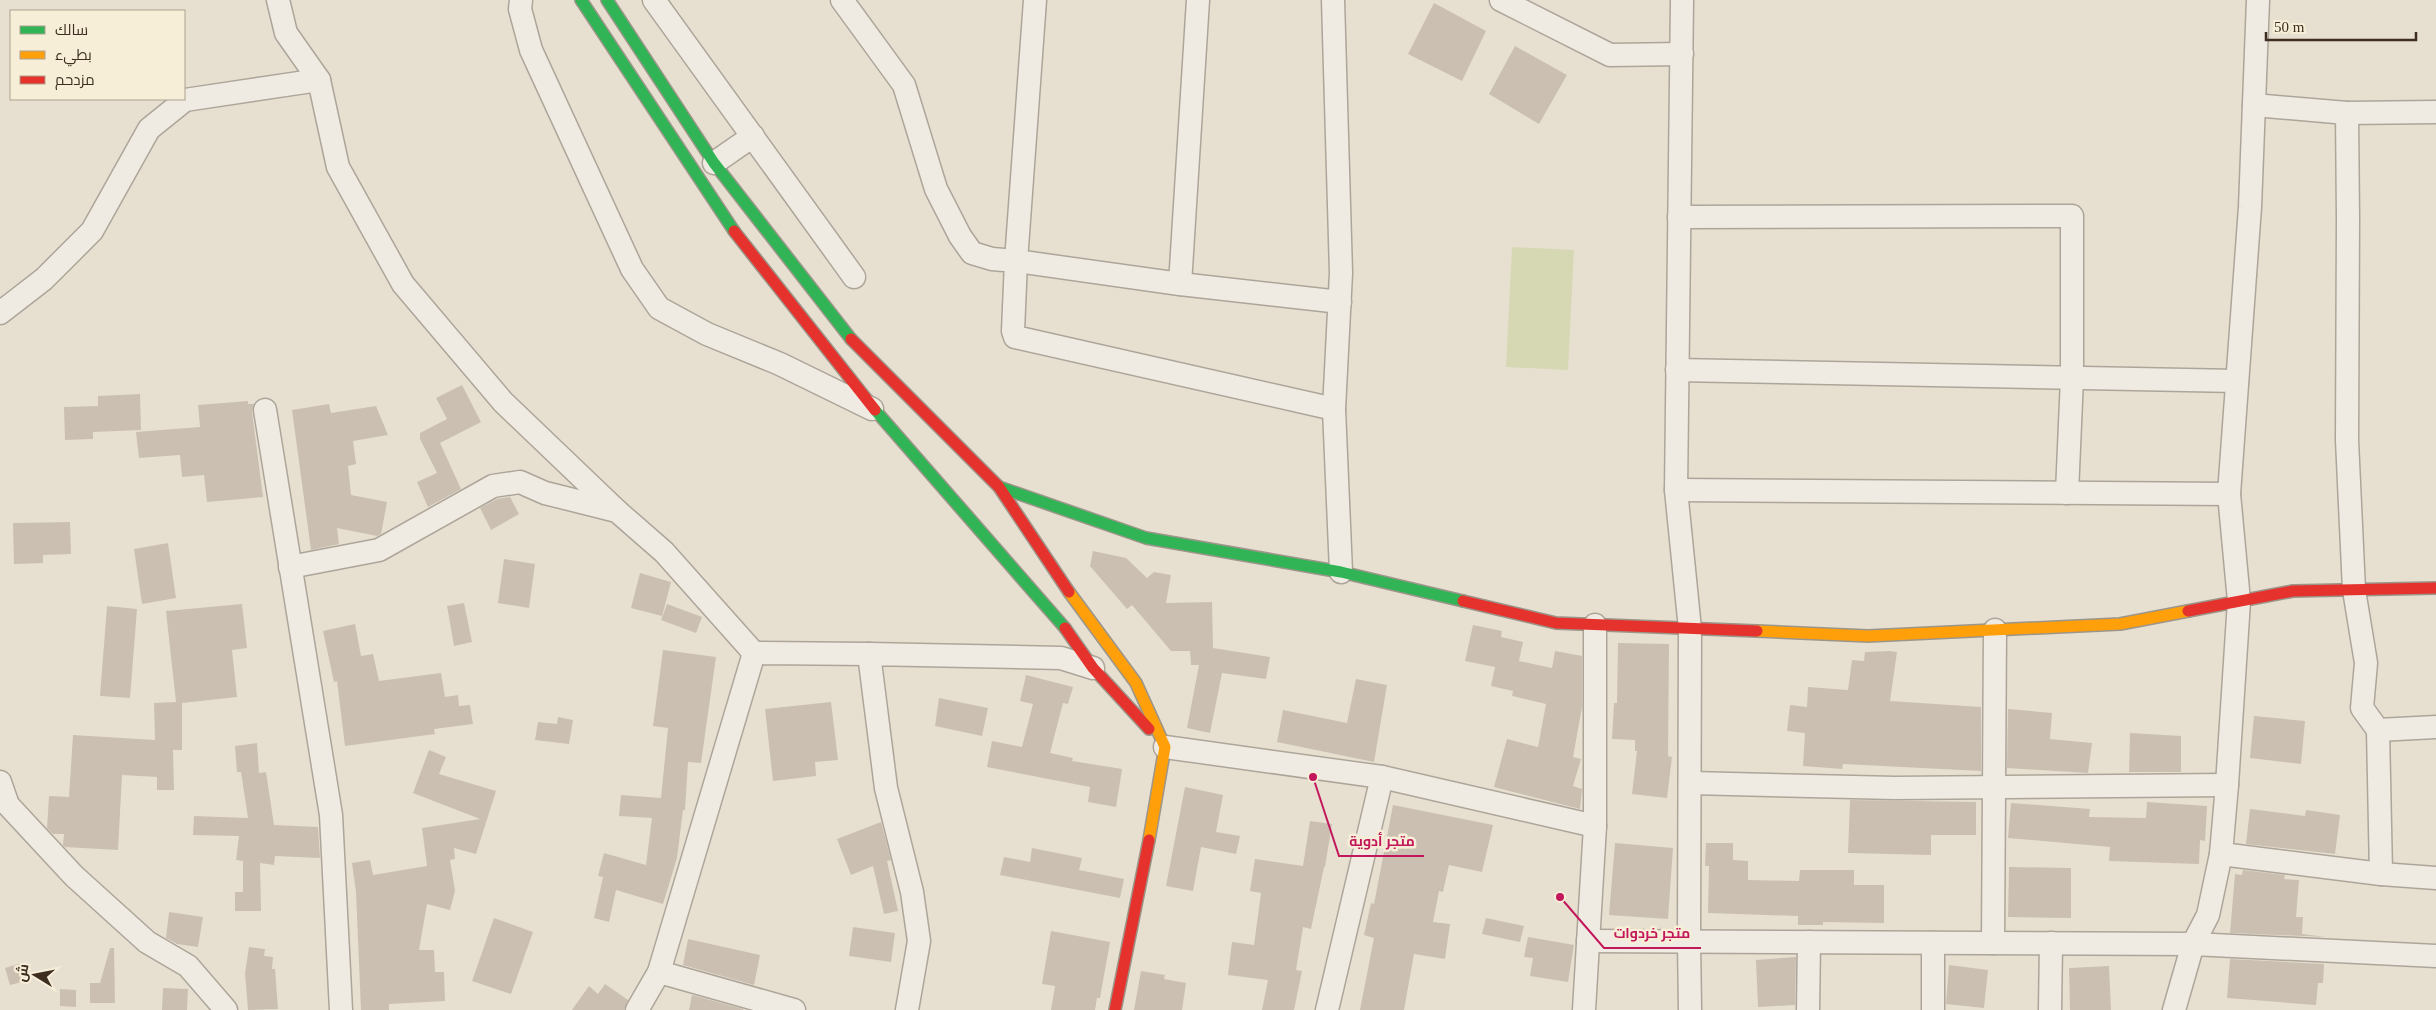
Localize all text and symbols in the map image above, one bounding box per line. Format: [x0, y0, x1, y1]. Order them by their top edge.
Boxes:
legend [10, 10, 185, 100]
scale bar [2266, 10, 2416, 42]
text: 50 m [2274, 19, 2305, 35]
text: سالك [55, 22, 88, 38]
text: بطيء [55, 47, 92, 67]
text: مزدحم [55, 72, 95, 90]
callout: متجر أدوية [1339, 827, 1424, 856]
text: متجر أدوية [1349, 832, 1415, 850]
callout: متجر خردوات [1604, 919, 1701, 948]
text: متجر خردوات [1614, 926, 1690, 942]
north arrow [10, 950, 60, 1000]
text: ش [13, 962, 33, 983]

